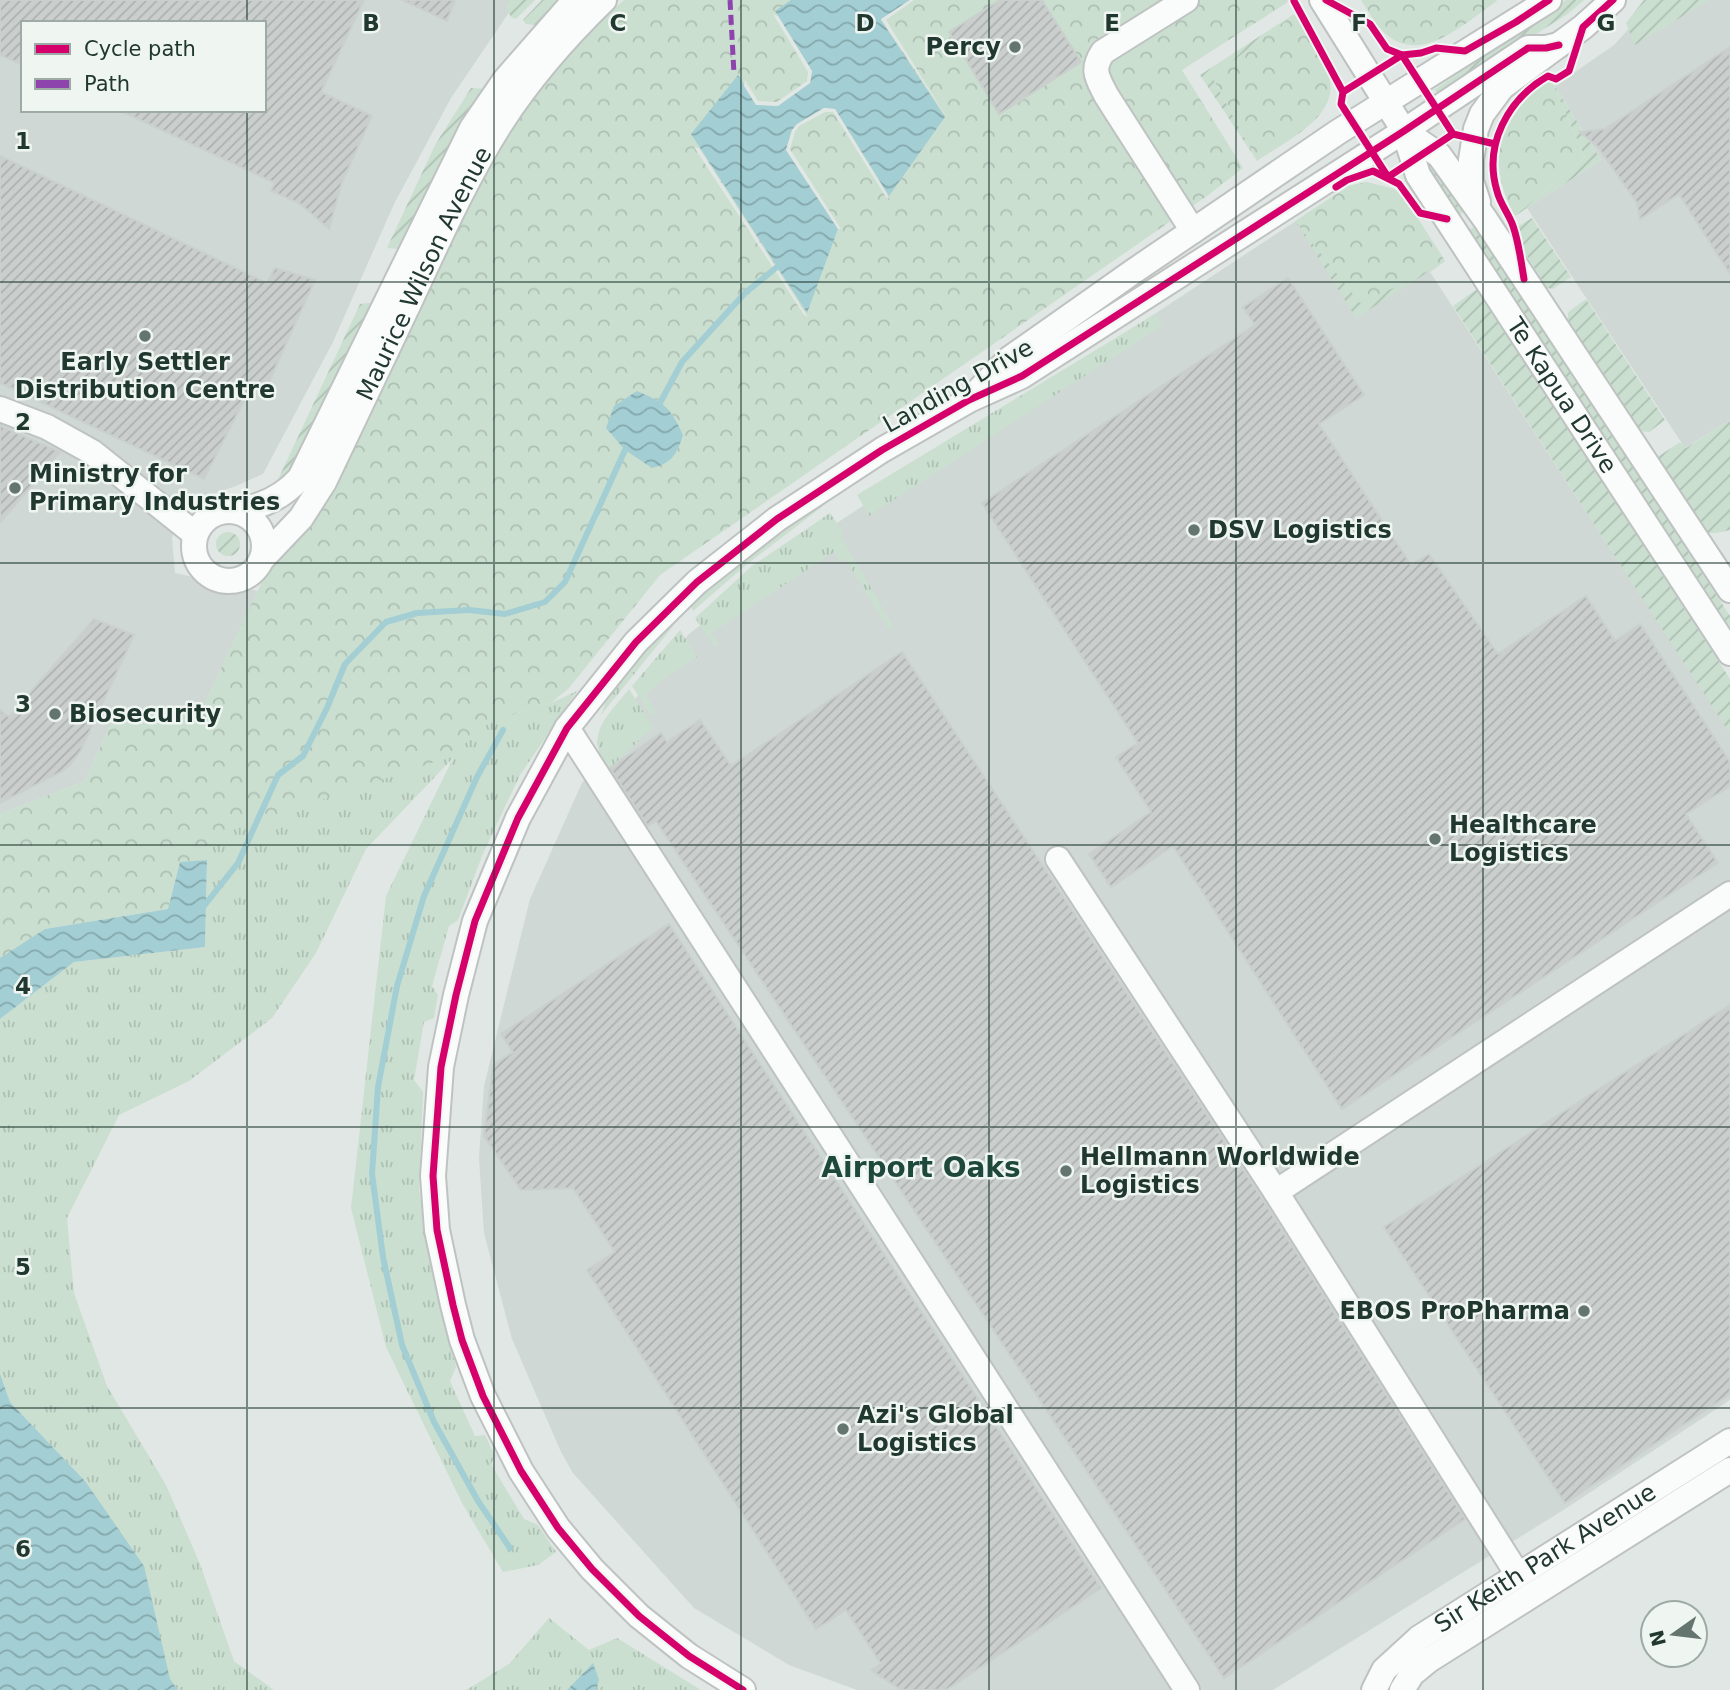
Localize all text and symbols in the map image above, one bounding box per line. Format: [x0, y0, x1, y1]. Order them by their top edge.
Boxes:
text: B [362, 10, 380, 36]
text: C [610, 10, 626, 36]
text: D [855, 10, 875, 36]
text: E [1104, 10, 1120, 36]
text: F [1351, 10, 1367, 36]
text: G [1597, 10, 1615, 36]
legend [21, 21, 266, 112]
place label: Percy [925, 33, 1001, 61]
text: Cycle path [84, 37, 196, 61]
marker: Percy [1007, 39, 1023, 55]
text: Path [84, 72, 130, 96]
text: 1 [15, 128, 31, 154]
street label: Maurice Wilson Avenue [351, 142, 498, 405]
street label: Te Kapua Drive [1500, 312, 1623, 478]
marker: Early Settler Distribution Centre [137, 328, 153, 344]
street label: Landing Drive [878, 333, 1038, 439]
place label: Early Settler Distribution Centre [15, 348, 275, 404]
text: 2 [15, 409, 31, 435]
place label: Ministry for Primary Industries [29, 460, 280, 516]
marker: Ministry for Primary Industries [7, 480, 23, 496]
place label: DSV Logistics [1208, 516, 1392, 544]
marker: DSV Logistics [1186, 522, 1202, 538]
text: 3 [15, 691, 31, 717]
place label: Biosecurity [69, 700, 221, 728]
marker: Biosecurity [47, 706, 63, 722]
place label: Healthcare Logistics [1449, 811, 1597, 867]
marker: Healthcare Logistics [1427, 831, 1443, 847]
text: 4 [15, 973, 31, 999]
place label: Hellmann Worldwide Logistics [1080, 1143, 1360, 1199]
district label: Airport Oaks [821, 1151, 1021, 1184]
marker: Hellmann Worldwide Logistics [1058, 1163, 1074, 1179]
text: 5 [15, 1254, 31, 1280]
place label: EBOS ProPharma [1339, 1297, 1570, 1325]
marker: EBOS ProPharma [1576, 1303, 1592, 1319]
place label: Azi's Global Logistics [857, 1401, 1014, 1457]
marker: Azi's Global Logistics [835, 1421, 851, 1437]
street label: Sir Keith Park Avenue [1429, 1478, 1661, 1639]
text: 6 [15, 1536, 31, 1562]
north arrow [1639, 1599, 1709, 1669]
text: N [1645, 1628, 1670, 1648]

